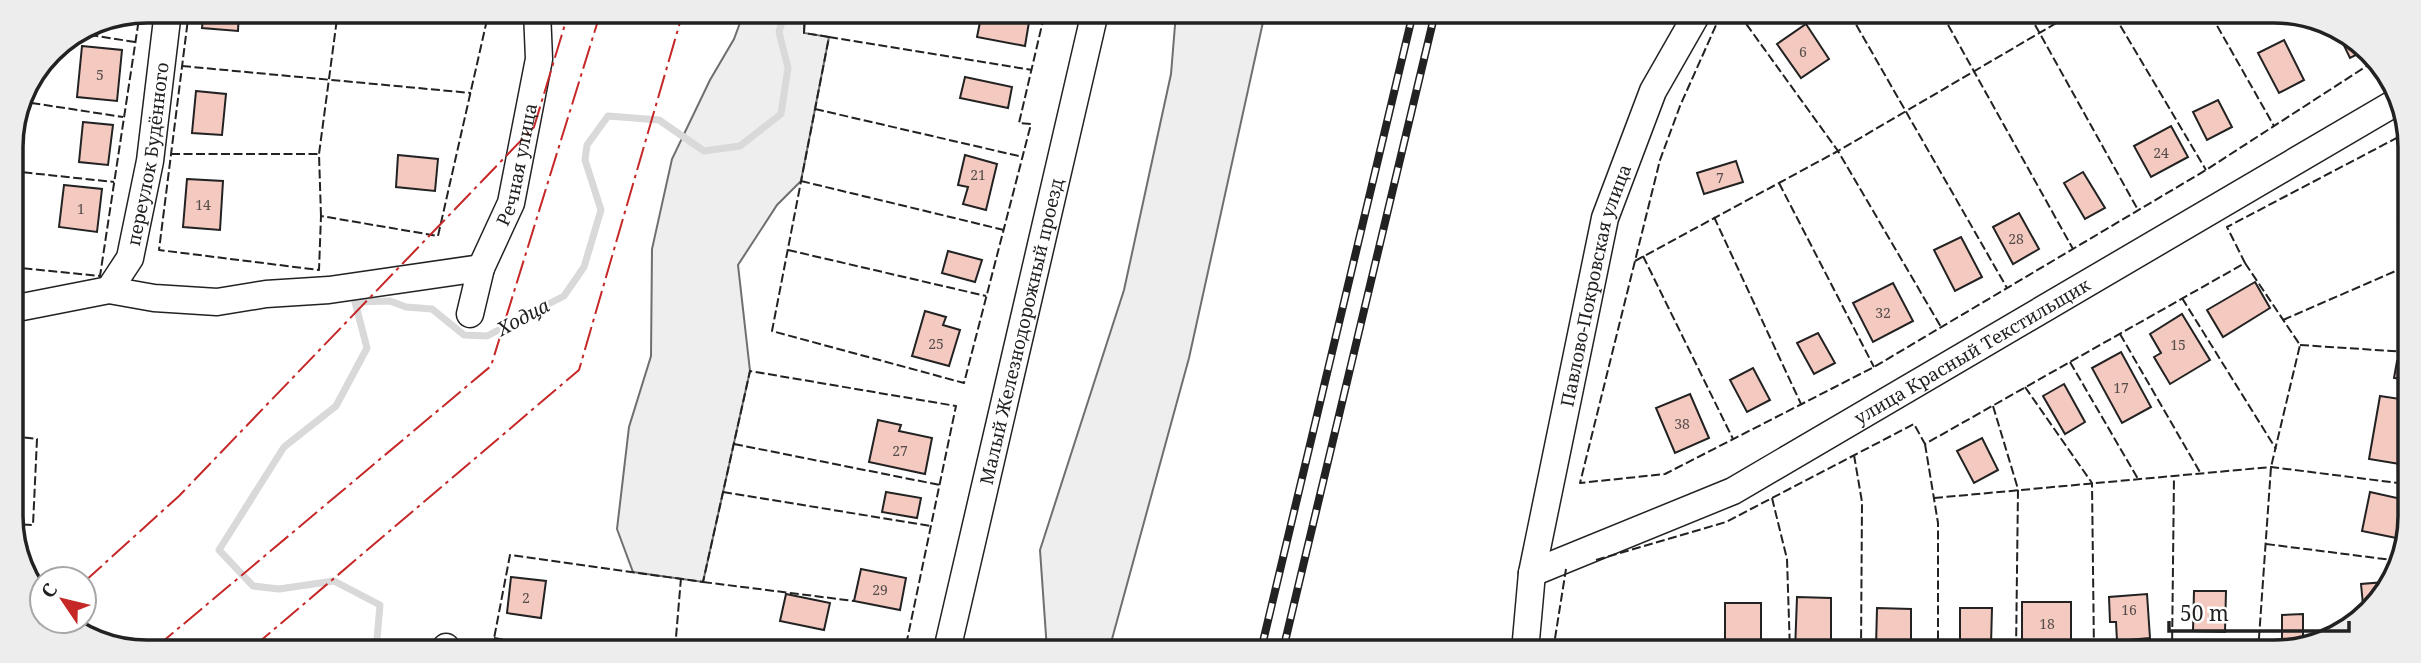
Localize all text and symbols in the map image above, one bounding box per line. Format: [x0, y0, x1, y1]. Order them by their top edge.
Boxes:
house number: 6 [1799, 42, 1807, 61]
street label: переулок Будённого [121, 61, 174, 248]
house number: 5 [96, 65, 104, 84]
street label: Речная улица [490, 101, 542, 229]
house number: 24 [2153, 143, 2169, 162]
street label: Павлово-Покровская улица [1554, 161, 1636, 409]
house number: 21 [970, 165, 986, 184]
house number: 7 [1716, 168, 1724, 187]
street label: Малый Железнодорожный проезд [974, 176, 1068, 487]
house number: 14 [195, 195, 211, 214]
house number: 1 [77, 199, 85, 218]
house number: 28 [2008, 229, 2024, 248]
street label: улица Красный Текстильщик [1849, 272, 2095, 430]
water label: Ходца [491, 292, 554, 342]
house number: 32 [1875, 303, 1891, 322]
house number: 25 [928, 334, 944, 353]
house number: 15 [2170, 335, 2186, 354]
house number: 17 [2113, 378, 2129, 397]
house number: 38 [1674, 414, 1690, 433]
house number: 27 [892, 441, 908, 460]
north arrow [28, 565, 98, 635]
text: С [35, 578, 63, 603]
house number: 29 [872, 580, 888, 599]
house number: 2 [522, 588, 530, 607]
scale bar [2169, 590, 2349, 634]
text: 50 m [2180, 599, 2229, 627]
house number: 16 [2121, 600, 2137, 619]
house number: 18 [2039, 614, 2055, 633]

